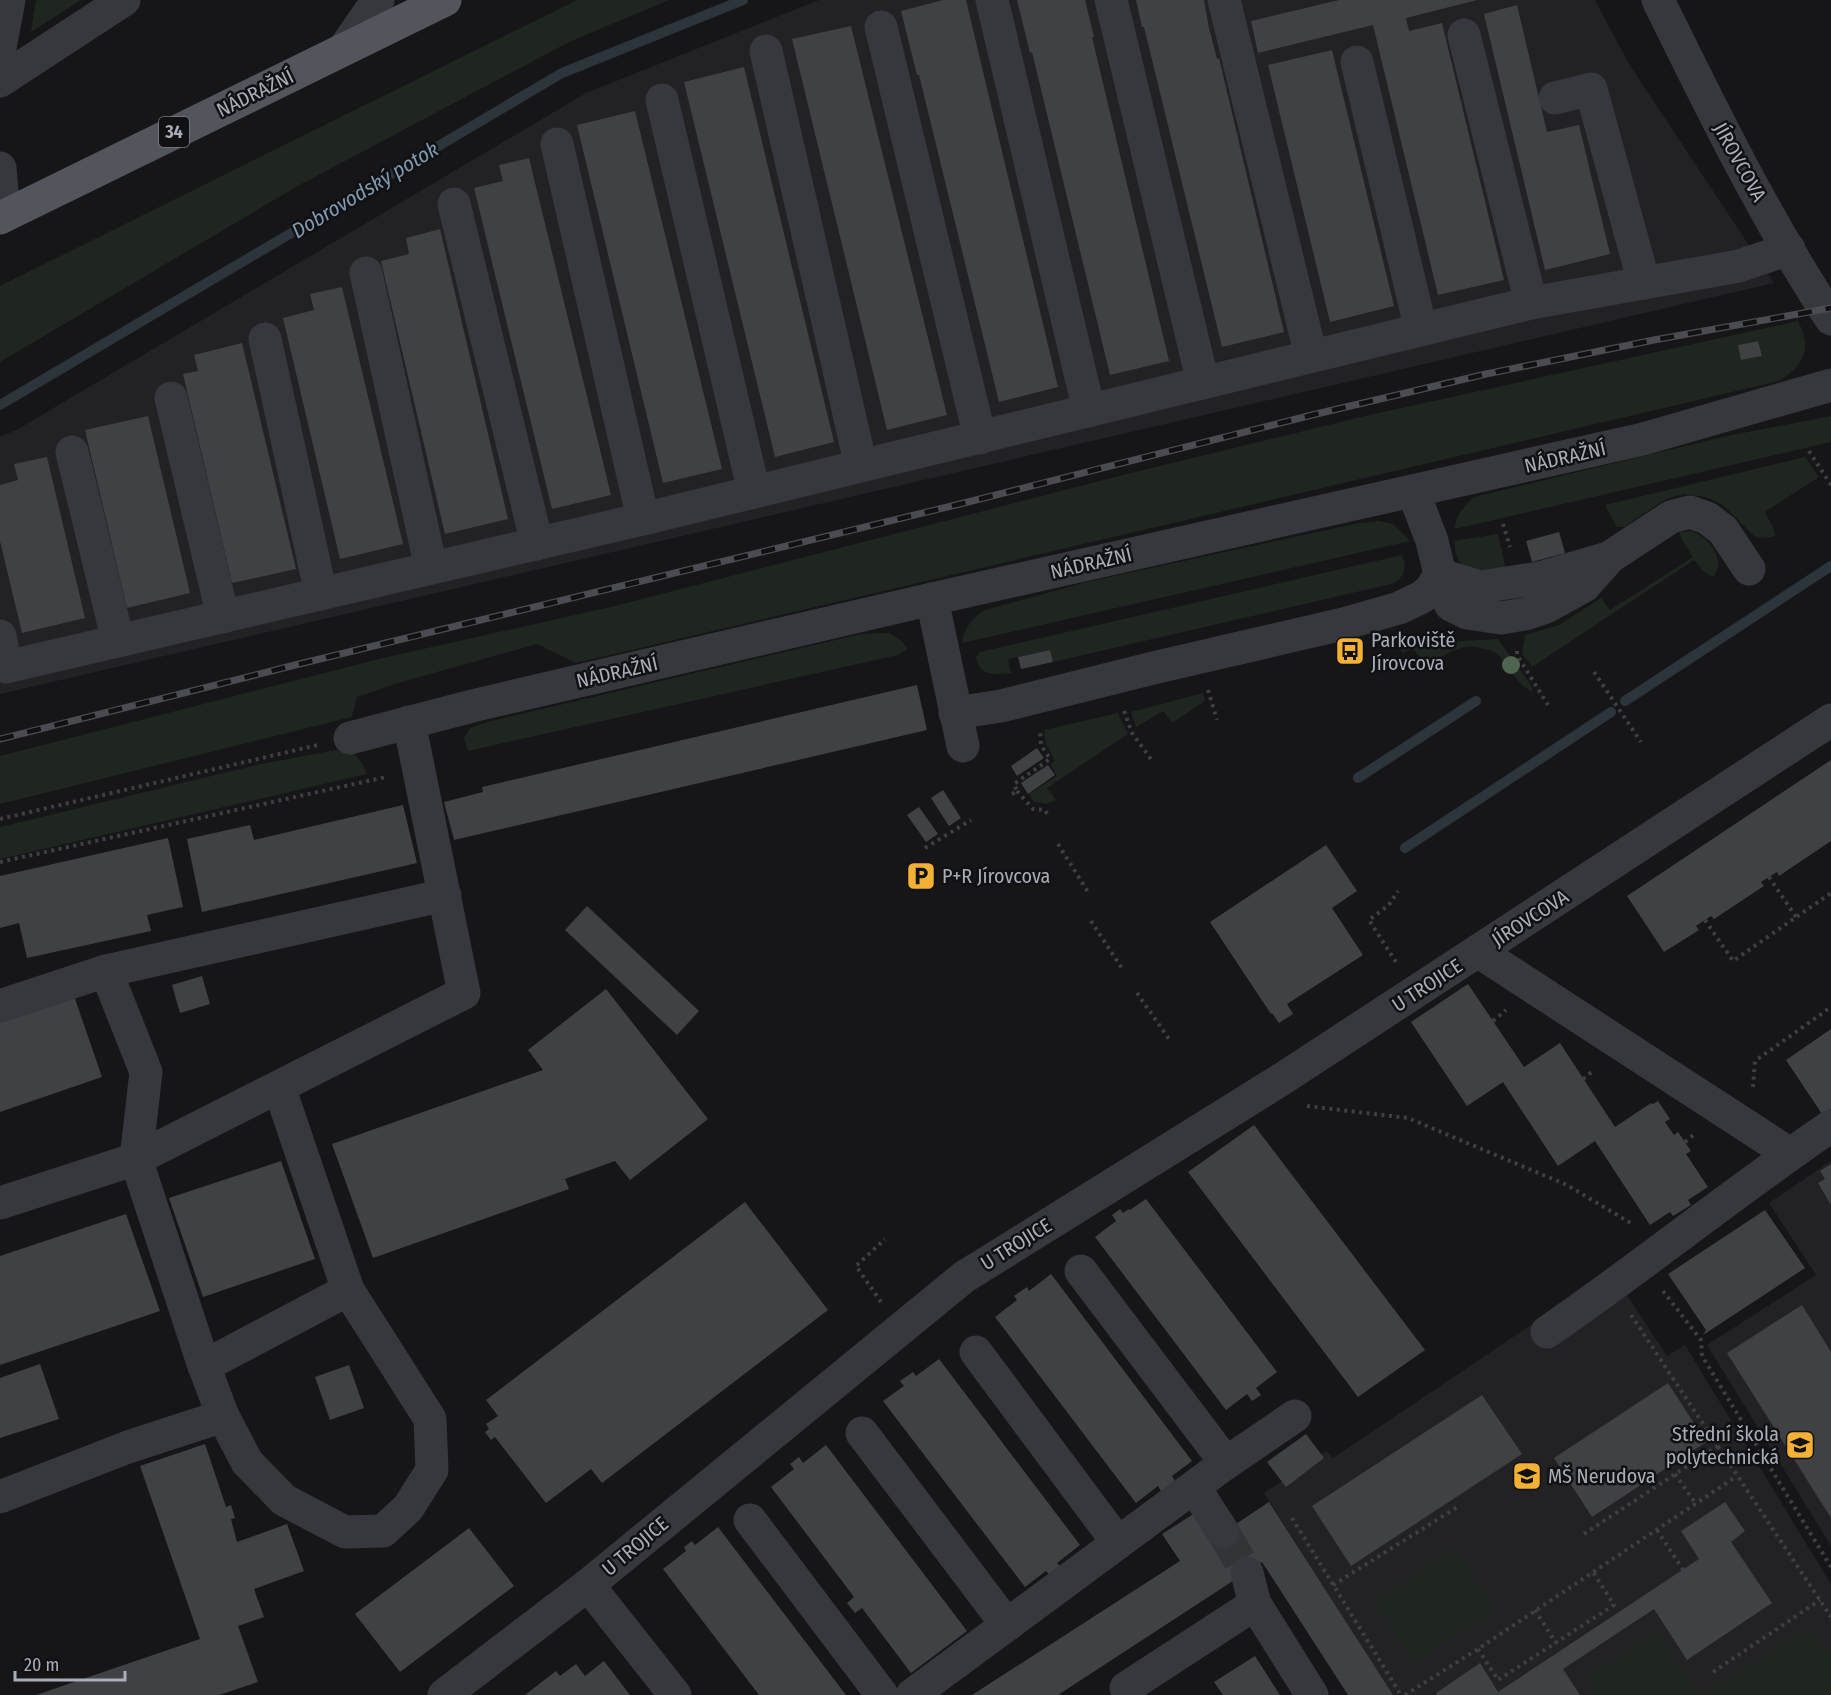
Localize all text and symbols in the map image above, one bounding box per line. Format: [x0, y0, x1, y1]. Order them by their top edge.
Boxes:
street label: NÁDRAŽNÍ [213, 64, 297, 122]
road number: 34 [159, 117, 189, 147]
street label: JÍROVCOVA [1709, 118, 1772, 206]
water label: Dobrovodský potok [287, 136, 443, 244]
street label: NÁDRAŽNÍ [1522, 436, 1608, 478]
street label: NÁDRAŽNÍ [1048, 542, 1134, 584]
place label: Parkoviště Jírovcova [1371, 628, 1455, 675]
bus stop icon: Parkoviště Jírovcova [1334, 635, 1366, 667]
street label: NÁDRAŽNÍ [574, 651, 660, 693]
parking icon: P+R Jírovcova [905, 860, 937, 892]
place label: P+R Jírovcova [942, 864, 1050, 888]
street label: JÍROVCOVA [1487, 884, 1573, 952]
street label: U TROJICE [1387, 953, 1467, 1017]
street label: U TROJICE [976, 1213, 1056, 1275]
place label: Střední škola polytechnická [1666, 1422, 1779, 1469]
school or university icon: Střední škola polytechnická [1784, 1429, 1816, 1461]
school or university icon: MŠ Nerudova [1511, 1460, 1543, 1492]
place label: MŠ Nerudova [1548, 1464, 1656, 1488]
street label: U TROJICE [597, 1511, 673, 1581]
scale bar [15, 1644, 124, 1682]
text: 20 m [24, 1654, 59, 1676]

